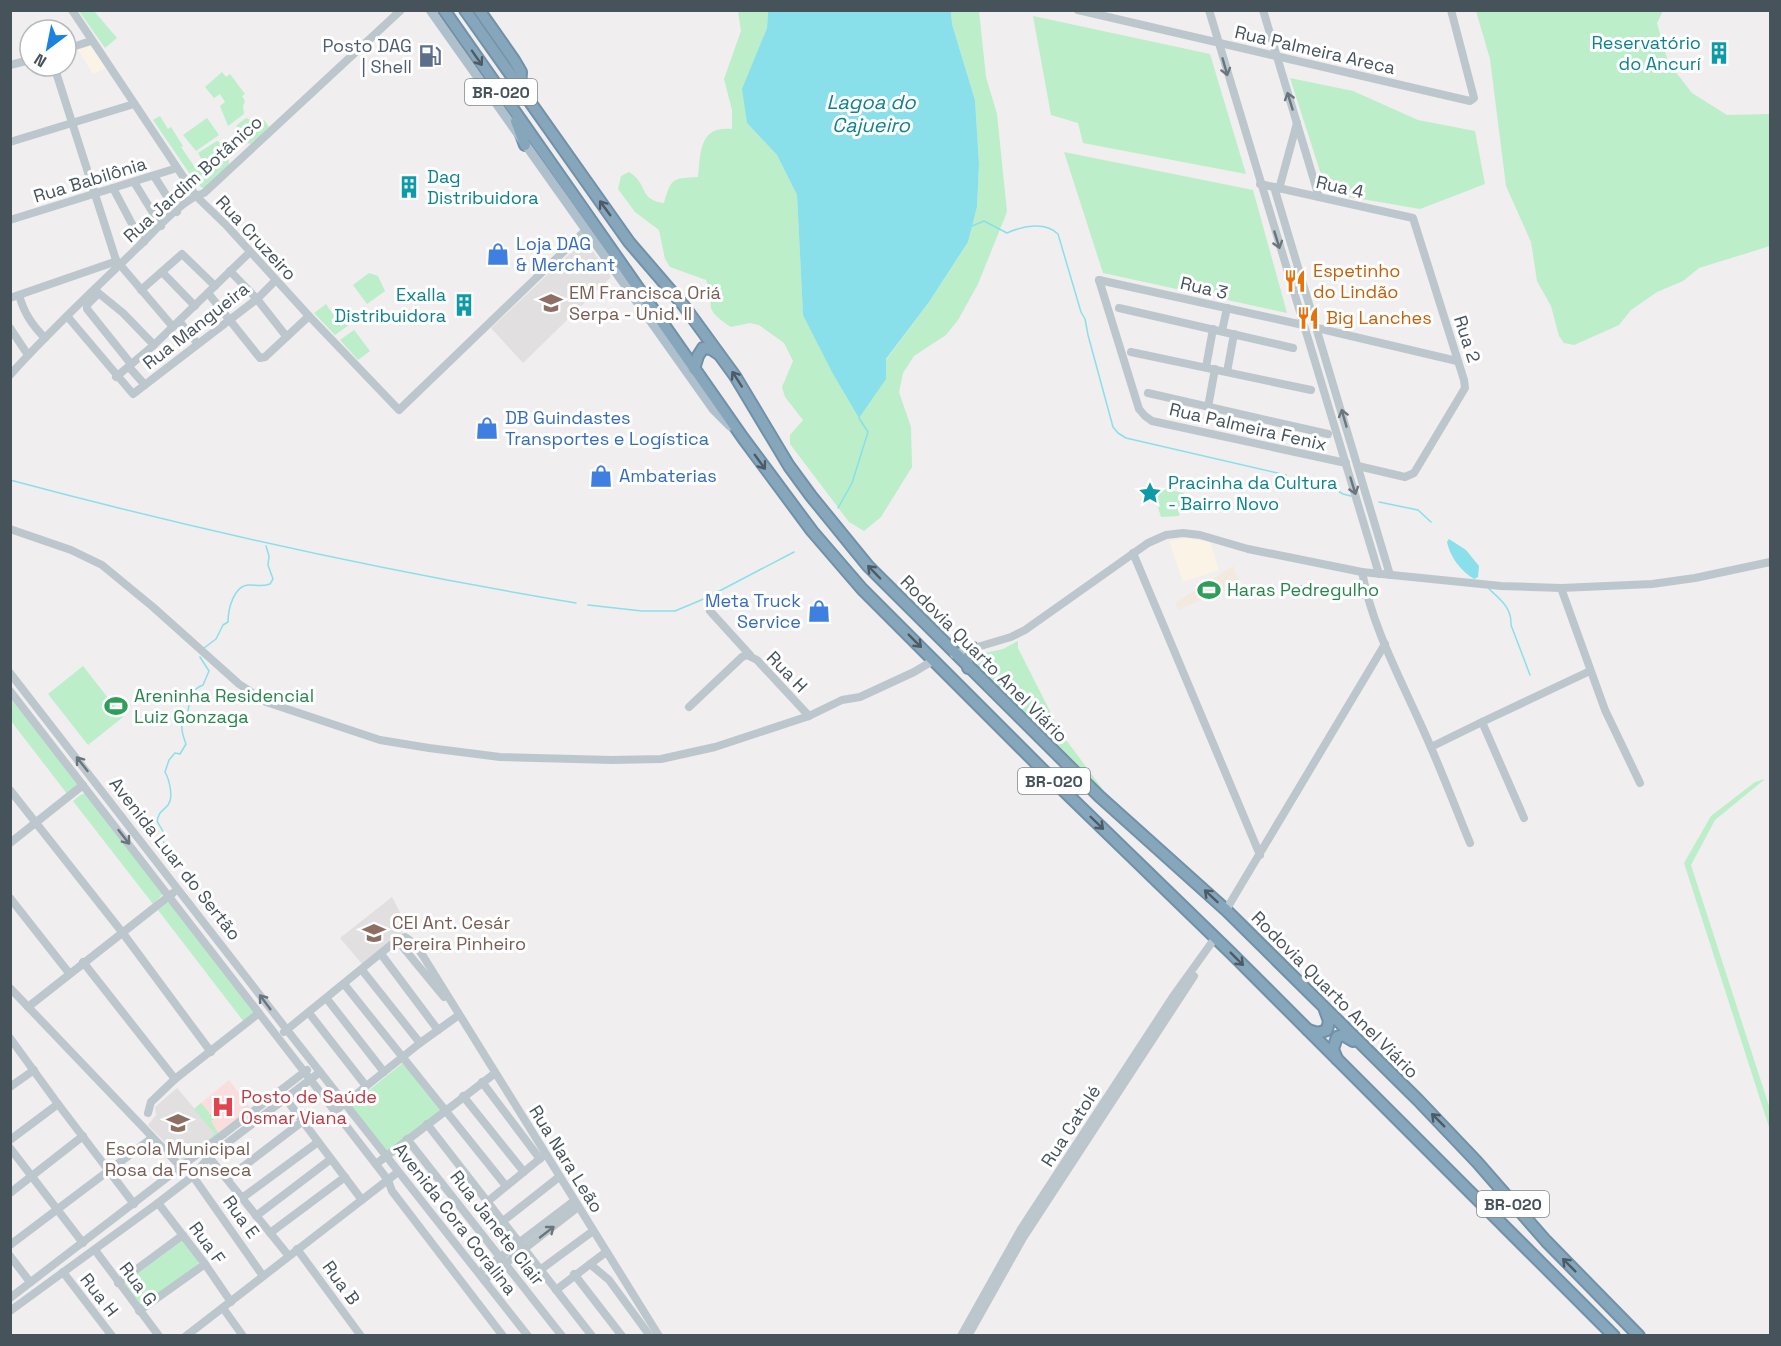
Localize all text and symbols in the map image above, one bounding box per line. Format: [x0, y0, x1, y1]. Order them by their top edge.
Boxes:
north arrow [18, 18, 78, 78]
street label: Rua Palmeira Areca [1233, 20, 1398, 79]
place label: Reservatório do Ancurí [1591, 31, 1702, 75]
place label: Posto DAG | Shell [323, 34, 412, 78]
building icon: Reservatório do Ancurí [1706, 40, 1732, 66]
fuel station icon: Posto DAG | Shell [417, 43, 443, 69]
text: N [30, 49, 50, 72]
one-way arrow [471, 50, 483, 66]
one-way arrow [1220, 57, 1231, 76]
road number: BR-020 [465, 79, 537, 105]
water label: Lagoa do Cajueiro [826, 89, 916, 138]
one-way arrow [1284, 92, 1295, 111]
street label: Rua Jardim Botânico [118, 110, 267, 247]
street label: Rua Babilônia [31, 151, 149, 208]
place label: Dag Distribuidora [427, 165, 539, 209]
street label: Rua 4 [1314, 170, 1366, 203]
building icon: Dag Distribuidora [396, 174, 422, 200]
street label: Rua Cruzeiro [211, 190, 302, 285]
one-way arrow [599, 201, 611, 217]
one-way arrow [1272, 230, 1283, 249]
place label: Loja DAG & Merchant [516, 232, 615, 276]
shop icon: Loja DAG & Merchant [485, 241, 511, 267]
place label: Espetinho do Lindão [1313, 259, 1400, 303]
restaurant icon: Espetinho do Lindão [1282, 268, 1308, 294]
street label: Rua 3 [1178, 271, 1230, 304]
street label: Rua Mangueira [138, 277, 254, 374]
place label: EM Francisca Oriá Serpa - Unid. II [569, 281, 721, 325]
place label: Exalla Distribuidora [334, 283, 446, 327]
school or university icon: EM Francisca Oriá Serpa - Unid. II [538, 290, 564, 316]
building icon: Exalla Distribuidora [451, 292, 477, 318]
restaurant icon: Big Lanches [1295, 305, 1321, 331]
place label: Big Lanches [1326, 306, 1432, 329]
street label: Rua 2 [1449, 312, 1486, 365]
one-way arrow [731, 372, 743, 388]
street label: Rua Palmeira Fenix [1167, 397, 1329, 456]
place label: DB Guindastes Transportes e Logística [505, 406, 709, 450]
one-way arrow [1337, 409, 1349, 428]
shop icon: DB Guindastes Transportes e Logística [474, 415, 500, 441]
one-way arrow [754, 453, 766, 469]
shop icon: Ambaterias [588, 463, 614, 489]
place label: Ambaterias [619, 464, 717, 487]
place label: Pracinha da Cultura - Bairro Novo [1168, 471, 1337, 515]
one-way arrow [1348, 477, 1359, 496]
place icon: Pracinha da Cultura - Bairro Novo [1137, 480, 1163, 506]
one-way arrow [866, 565, 881, 580]
street label: Rodovia Quarto Anel Viário [896, 570, 1073, 747]
sports icon: Haras Pedregulho [1196, 577, 1222, 603]
place label: Haras Pedregulho [1227, 578, 1379, 601]
place label: Meta Truck Service [705, 589, 801, 633]
shop icon: Meta Truck Service [806, 598, 832, 624]
one-way arrow [907, 634, 922, 648]
street label: Rua H [762, 646, 813, 697]
place label: Areninha Residencial Luiz Gonzaga [134, 684, 314, 728]
sports icon: Areninha Residencial Luiz Gonzaga [103, 693, 129, 719]
one-way arrow [76, 756, 89, 772]
road number: BR-020 [1018, 768, 1090, 794]
street label: Avenida Luar do Sertão [105, 772, 246, 945]
one-way arrow [1090, 816, 1105, 830]
one-way arrow [117, 828, 130, 844]
one-way arrow [1204, 889, 1219, 903]
street label: Rodovia Quarto Anel Viário [1247, 906, 1424, 1083]
place label: CEI Ant. Cesár Pereira Pinheiro [392, 911, 526, 955]
school or university icon: CEI Ant. Cesár Pereira Pinheiro [361, 920, 387, 946]
one-way arrow [1229, 952, 1244, 967]
one-way arrow [259, 994, 272, 1010]
street label: Rua Catolé [1036, 1081, 1106, 1171]
place label: Posto de Saúde Osmar Viana [241, 1085, 377, 1129]
hospital icon: Posto de Saúde Osmar Viana [210, 1094, 236, 1120]
street label: Rua Nara Leão [524, 1101, 609, 1217]
school or university icon: Escola Municipal Rosa da Fonseca [165, 1110, 191, 1136]
one-way arrow [1430, 1113, 1445, 1128]
place label: Escola Municipal Rosa da Fonseca [105, 1137, 251, 1181]
street label: Avenida Cora Coralina [389, 1138, 522, 1299]
street label: Rua Janete Clair [445, 1165, 550, 1290]
street label: Rua E [218, 1191, 265, 1243]
road number: BR-020 [1477, 1191, 1549, 1217]
street label: Rua F [184, 1217, 231, 1269]
one-way arrow [539, 1225, 555, 1238]
street label: Rua B [318, 1256, 365, 1309]
street label: Rua G [114, 1257, 162, 1310]
one-way arrow [1561, 1257, 1576, 1272]
street label: Rua H [75, 1268, 124, 1321]

